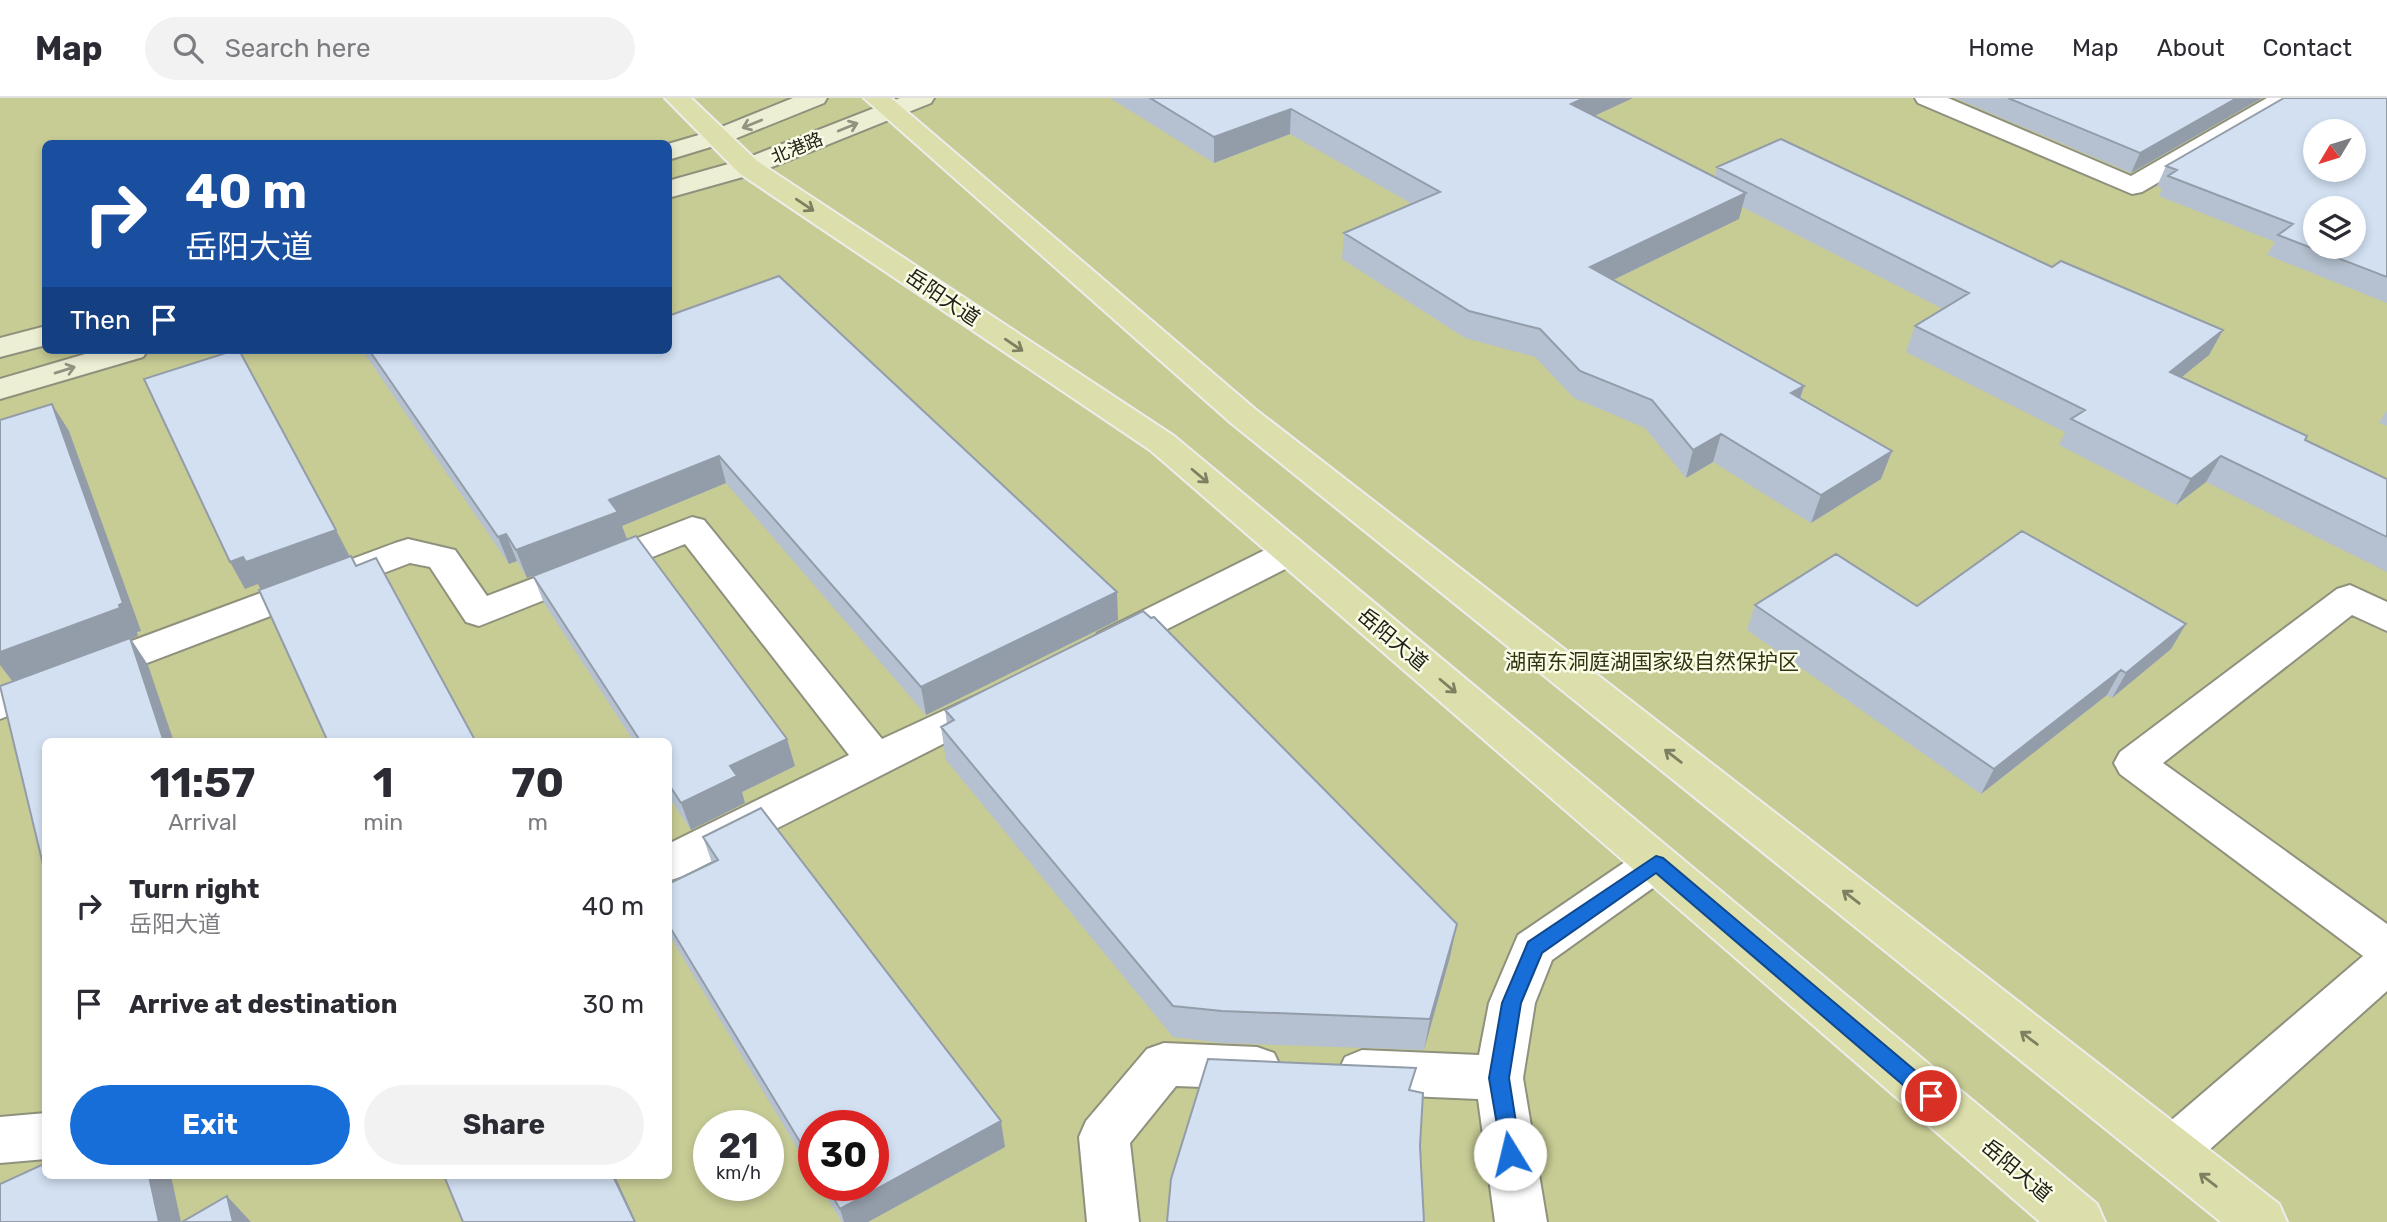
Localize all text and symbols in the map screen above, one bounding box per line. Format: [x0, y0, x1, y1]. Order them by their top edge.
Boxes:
search box [145, 17, 635, 80]
text: Map [35, 29, 103, 68]
icon: search [169, 29, 207, 67]
text: Search here [225, 33, 370, 64]
text: Home [1968, 34, 2034, 62]
text: Map [2072, 34, 2119, 62]
text: About [2157, 34, 2225, 62]
text: Contact [2263, 34, 2352, 62]
one-way arrow [742, 118, 763, 131]
north arrow [2303, 119, 2366, 182]
map controls [2303, 119, 2366, 259]
one-way arrow [837, 120, 859, 133]
street label: 北港路 [768, 128, 826, 168]
text: 40 m [185, 162, 307, 220]
icon: right [70, 168, 161, 259]
button: layers [2303, 196, 2366, 259]
one-way arrow [795, 197, 814, 212]
text: 岳阳大道 [185, 228, 313, 266]
street label: 岳阳大道 [901, 263, 985, 331]
icon: arrive [145, 301, 183, 339]
text: Then [70, 305, 131, 336]
one-way arrow [1004, 338, 1023, 352]
one-way arrow [54, 362, 76, 375]
one-way arrow [1191, 468, 1209, 484]
street label: 岳阳大道 [1353, 602, 1433, 676]
park label: 湖南东洞庭湖国家级自然保护区 [1505, 649, 1799, 674]
one-way arrow [1439, 678, 1457, 694]
one-way arrow [1664, 748, 1682, 764]
text: 11:57 [150, 758, 255, 808]
text: 1 [373, 758, 394, 808]
text: 70 [511, 758, 564, 808]
text: Arrival [168, 808, 237, 836]
text: min [363, 808, 403, 836]
text: m [527, 808, 548, 836]
text: Turn right [129, 874, 259, 905]
icon: right [70, 887, 108, 925]
one-way arrow [1842, 890, 1861, 905]
text: 40 m [582, 891, 644, 922]
text: 岳阳大道 [129, 910, 221, 938]
icon: arrive [70, 985, 108, 1023]
text: Arrive at destination [129, 989, 397, 1020]
text: 30 m [582, 989, 644, 1020]
one-way arrow [2021, 1031, 2039, 1046]
pin [1901, 1066, 1961, 1126]
icon: arrive [1912, 1077, 1950, 1115]
button: Exit [70, 1085, 350, 1165]
button: Share [364, 1085, 644, 1165]
speed limit sign: 30 [798, 1110, 889, 1201]
position arrow [1473, 1117, 1547, 1191]
text: 21 [718, 1125, 759, 1167]
street label: 岳阳大道 [1977, 1133, 2057, 1207]
text: km/h [716, 1162, 761, 1184]
one-way arrow [2199, 1172, 2217, 1187]

